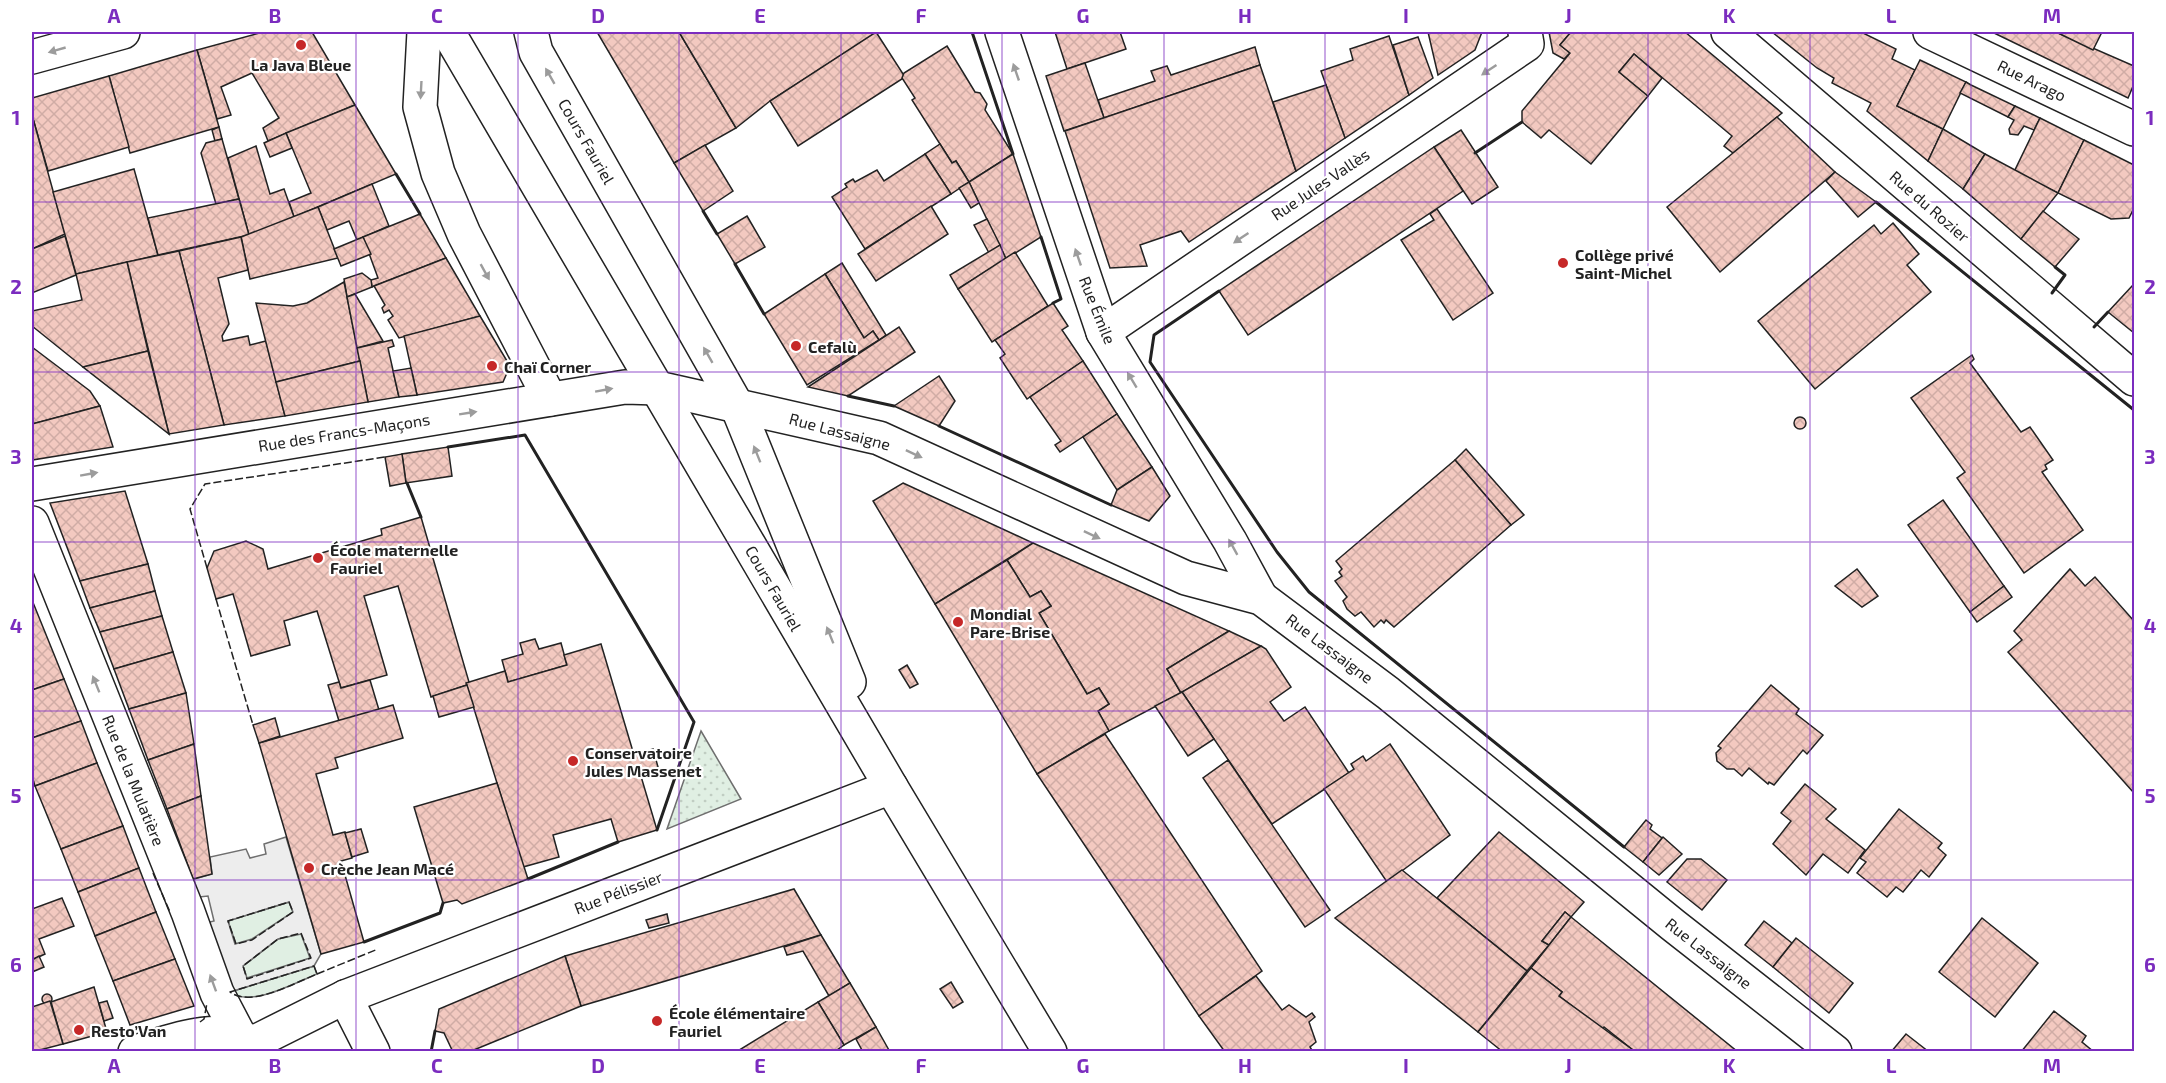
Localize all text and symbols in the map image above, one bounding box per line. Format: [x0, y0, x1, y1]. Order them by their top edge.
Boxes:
text: A [107, 3, 121, 27]
text: B [269, 3, 281, 27]
text: C [431, 3, 443, 27]
text: D [591, 3, 605, 27]
text: E [754, 3, 766, 27]
text: F [915, 3, 927, 27]
text: G [1077, 3, 1089, 27]
text: H [1238, 3, 1252, 27]
text: I [1403, 3, 1409, 27]
text: J [1564, 3, 1572, 27]
text: K [1723, 3, 1736, 27]
text: L [1886, 3, 1897, 27]
text: M [2043, 3, 2061, 27]
marker: La Java Bleue [294, 38, 308, 52]
one-way arrow [48, 46, 66, 55]
place label: La Java Bleue [251, 55, 351, 74]
street label: Rue Arago [1995, 55, 2069, 105]
one-way arrow [1010, 63, 1020, 81]
one-way arrow [1482, 64, 1498, 76]
one-way arrow [545, 67, 555, 84]
one-way arrow [416, 80, 425, 99]
street label: Cours Fauriel [555, 95, 619, 187]
text: 1 [12, 105, 20, 129]
text: 1 [2146, 105, 2154, 129]
street label: Rue Jules Vallès [1267, 144, 1373, 224]
street label: Rue du Rozier [1886, 166, 1974, 246]
one-way arrow [1233, 232, 1249, 243]
place label: Collège privé Saint-Michel [1575, 245, 1674, 282]
one-way arrow [1073, 248, 1082, 266]
marker: Collège privé Saint-Michel [1556, 256, 1570, 270]
one-way arrow [480, 264, 490, 281]
street label: Rue Émile [1076, 273, 1120, 347]
text: 2 [10, 274, 22, 298]
text: 2 [2144, 274, 2156, 298]
place label: Cefalù [808, 337, 857, 356]
marker: Cefalù [789, 339, 803, 353]
one-way arrow [703, 346, 713, 363]
place label: Chaï Corner [504, 357, 591, 376]
marker: Chaï Corner [485, 359, 499, 373]
one-way arrow [1126, 372, 1137, 388]
one-way arrow [594, 386, 613, 395]
one-way arrow [459, 408, 478, 417]
street label: Rue Lassaigne [787, 408, 893, 454]
street label: Rue des Francs-Maçons [257, 409, 431, 456]
text: 3 [10, 444, 22, 468]
text: 3 [2144, 444, 2156, 468]
one-way arrow [752, 445, 762, 463]
one-way arrow [906, 449, 924, 459]
one-way arrow [80, 469, 99, 478]
one-way arrow [1083, 530, 1101, 540]
one-way arrow [1229, 538, 1239, 555]
place label: École maternelle Fauriel [330, 540, 458, 577]
street label: Cours Fauriel [742, 542, 806, 634]
marker: École maternelle Fauriel [311, 551, 325, 565]
place label: Mondial Pare-Brise [970, 604, 1050, 641]
street label: Rue Lassaigne [1283, 609, 1377, 687]
text: 4 [10, 613, 23, 637]
text: 4 [2144, 613, 2157, 637]
marker: Mondial Pare-Brise [951, 615, 965, 629]
one-way arrow [825, 626, 835, 644]
one-way arrow [91, 675, 101, 693]
street label: Rue de la Mulatière [99, 712, 169, 848]
place label: Conservatoire Jules Massenet [585, 743, 702, 780]
marker: Conservatoire Jules Massenet [566, 754, 580, 768]
text: 5 [10, 783, 22, 807]
text: 5 [2144, 783, 2156, 807]
place label: Crèche Jean Macé [321, 859, 454, 878]
marker: Crèche Jean Macé [302, 861, 316, 875]
street label: Rue Pélissier [571, 866, 665, 918]
street label: Rue Lassaigne [1662, 913, 1756, 993]
text: 6 [10, 952, 22, 976]
text: 6 [2144, 952, 2156, 976]
one-way arrow [208, 974, 218, 992]
place label: École élémentaire Fauriel [669, 1003, 805, 1040]
marker: École élémentaire Fauriel [650, 1014, 664, 1028]
place label: Resto’Van [91, 1021, 166, 1040]
marker: Resto’Van [72, 1023, 86, 1037]
text: A [107, 1053, 121, 1077]
text: B [269, 1053, 281, 1077]
text: C [431, 1053, 443, 1077]
text: D [591, 1053, 605, 1077]
text: E [754, 1053, 766, 1077]
text: F [915, 1053, 927, 1077]
text: G [1077, 1053, 1089, 1077]
text: H [1238, 1053, 1252, 1077]
text: I [1403, 1053, 1409, 1077]
text: J [1564, 1053, 1572, 1077]
text: K [1723, 1053, 1736, 1077]
text: L [1886, 1053, 1897, 1077]
text: M [2043, 1053, 2061, 1077]

